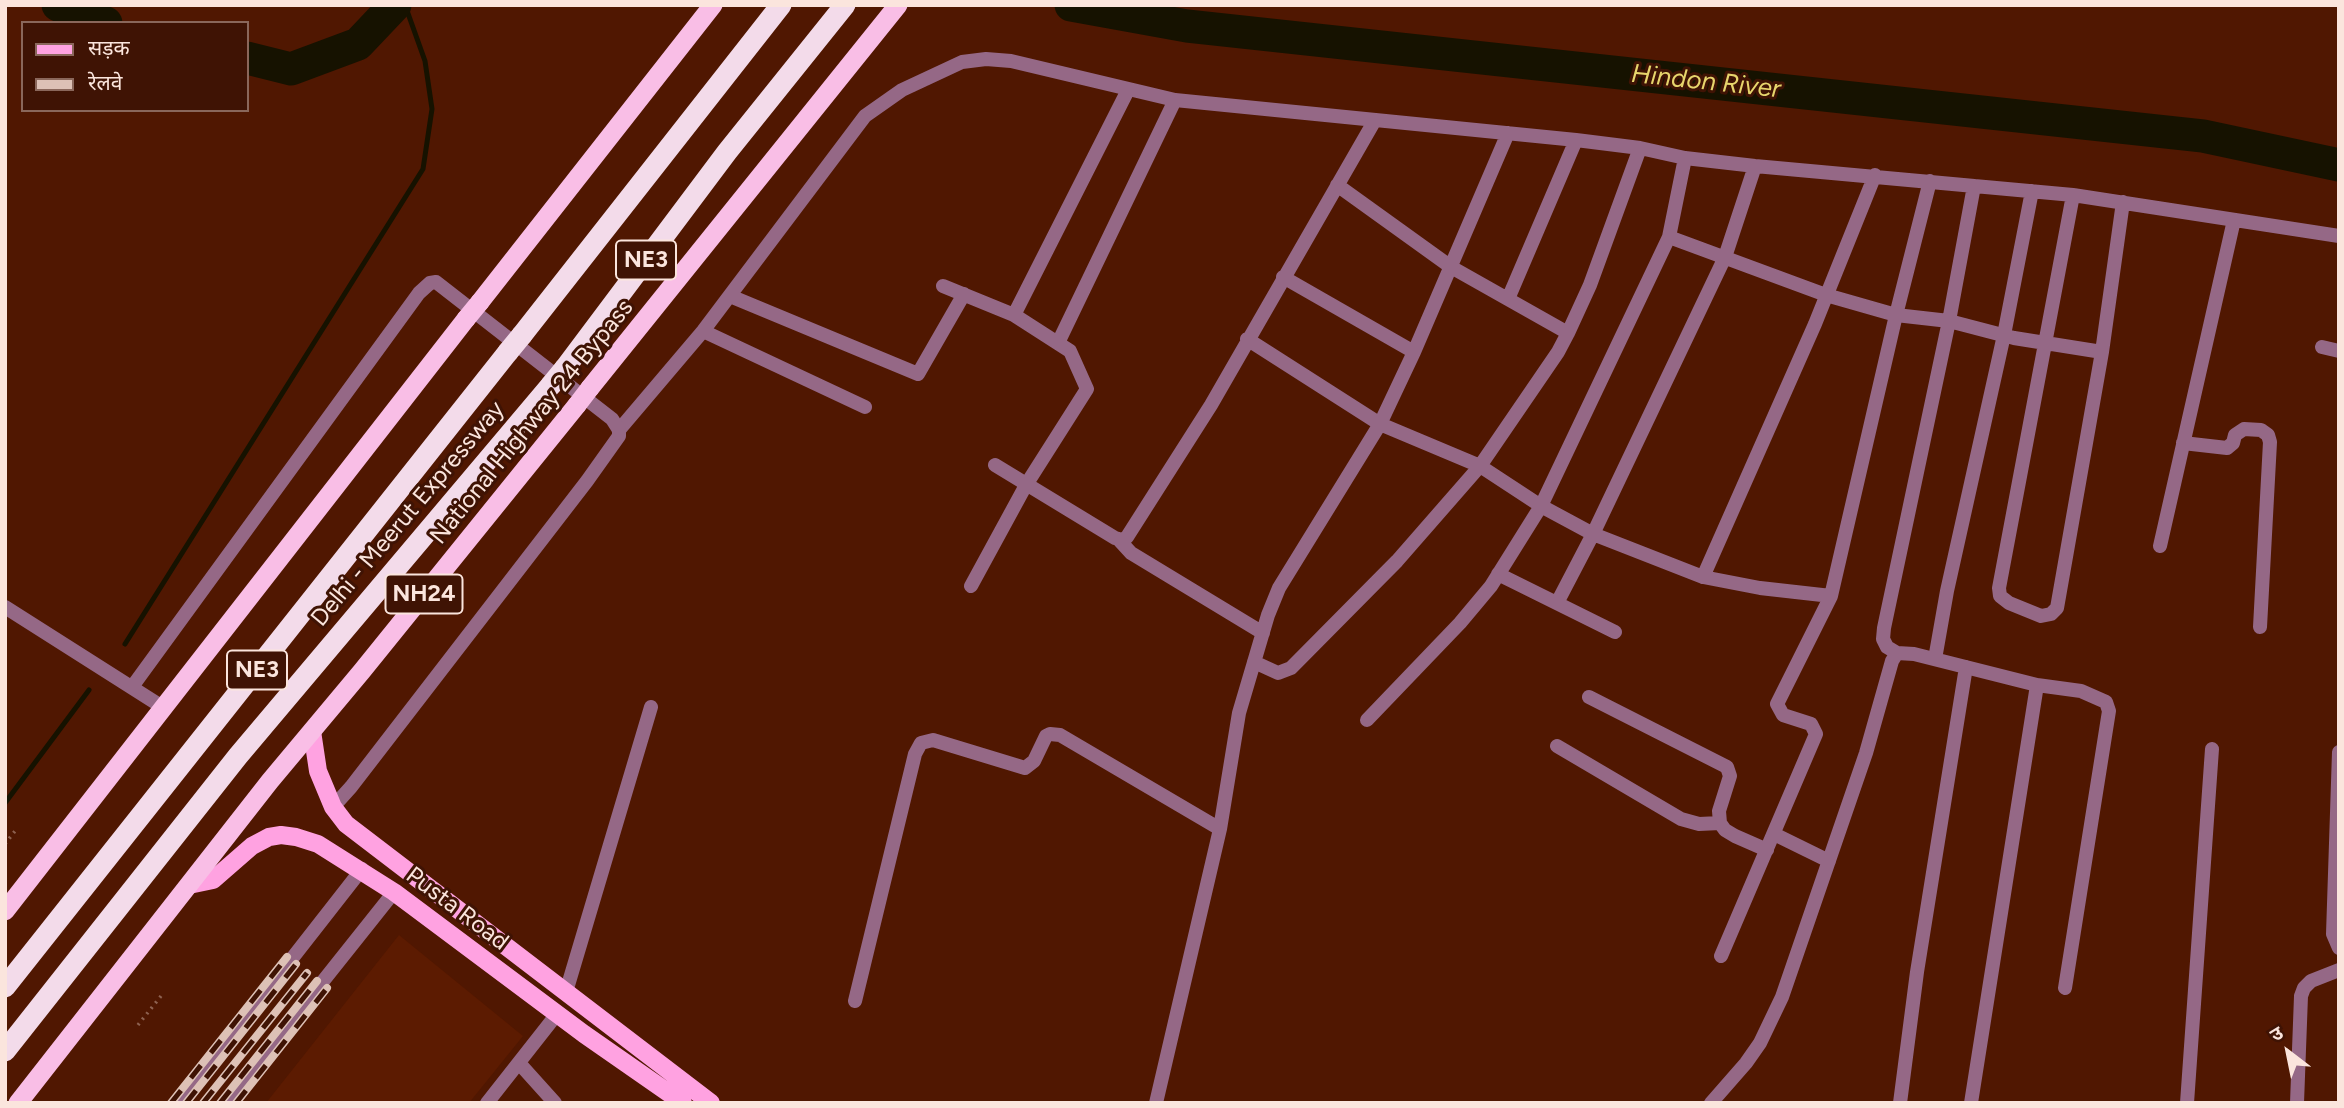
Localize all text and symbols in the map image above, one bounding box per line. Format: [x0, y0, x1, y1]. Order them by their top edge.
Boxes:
legend [21, 21, 248, 112]
text: सड़क [88, 35, 130, 60]
water label: Hindon River [1630, 59, 1782, 105]
text: रेलवे [88, 70, 123, 95]
road number: NE3 [616, 241, 676, 280]
street label: National Highway 24 Bypass [424, 294, 640, 550]
street label: Delhi - Meerut Expressway [305, 395, 511, 633]
road number: NH24 [386, 574, 462, 614]
road number: NE3 [227, 650, 287, 690]
street label: Pusta Road [400, 861, 514, 957]
north arrow [2253, 1017, 2323, 1087]
text: उ [2266, 1021, 2287, 1046]

